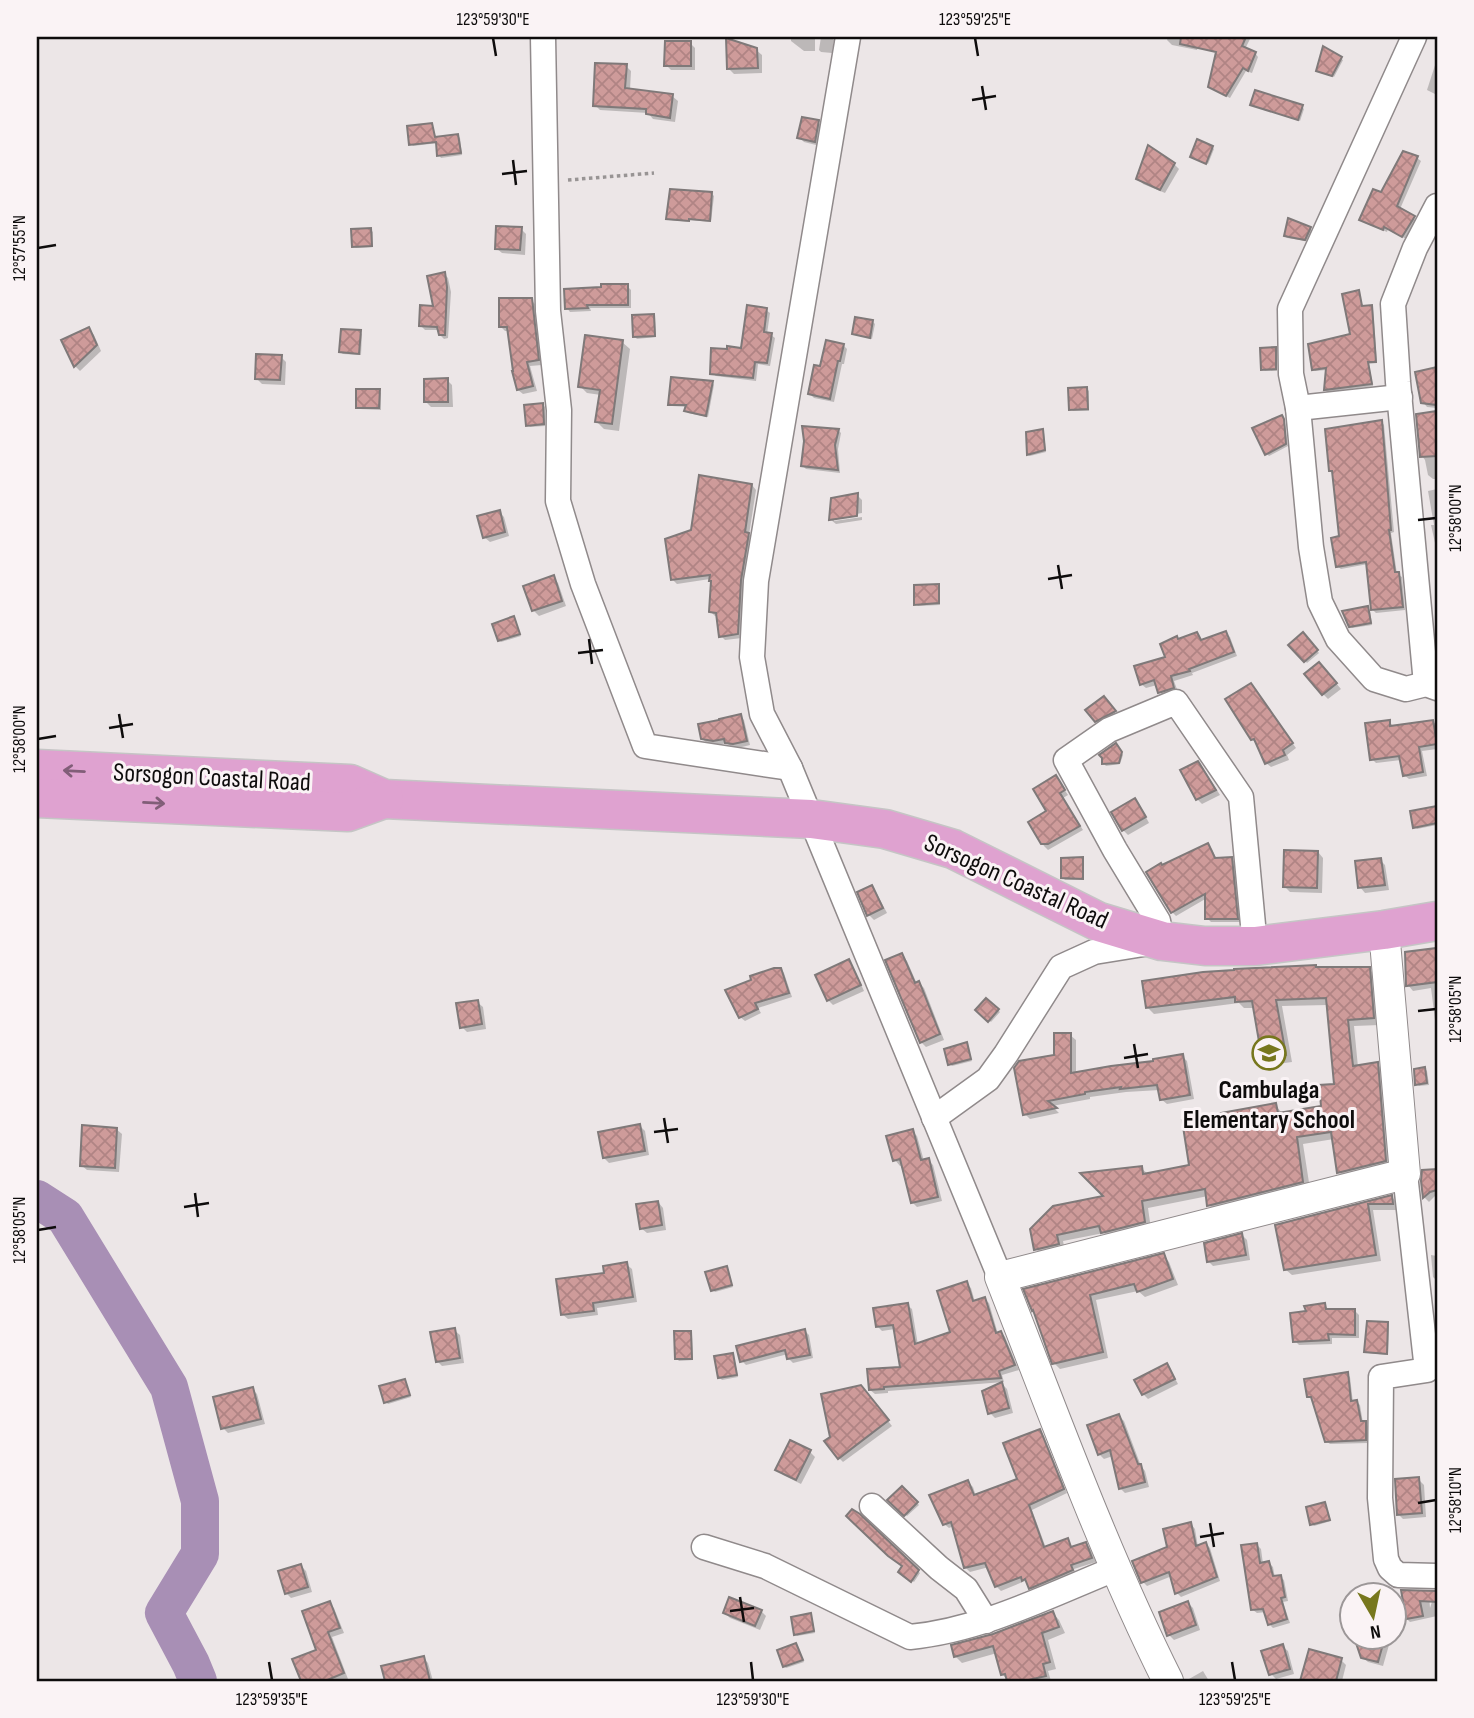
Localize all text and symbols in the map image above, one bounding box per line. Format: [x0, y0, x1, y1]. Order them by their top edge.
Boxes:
text: 123°59'30"E [456, 9, 530, 30]
text: 123°59'25"E [939, 9, 1011, 30]
text: 12°57'55"N [9, 215, 30, 281]
text: 12°58'00"N [1445, 484, 1466, 552]
text: 12°58'00"N [9, 705, 30, 773]
street label: Sorsogon Coastal Road [112, 757, 312, 799]
one-way arrow [63, 764, 85, 777]
one-way arrow [142, 796, 165, 809]
street label: Sorsogon Coastal Road [919, 828, 1113, 936]
text: 12°58'05"N [1445, 976, 1466, 1042]
school or university icon: Cambulaga Elementary School [1250, 1034, 1288, 1072]
place label: Cambulaga Elementary School [1183, 1075, 1355, 1136]
text: 12°58'05"N [9, 1197, 30, 1263]
text: 12°58'10"N [1445, 1467, 1466, 1533]
north arrow [1338, 1582, 1408, 1652]
text: N [1369, 1619, 1382, 1643]
text: 123°59'35"E [236, 1689, 308, 1710]
text: 123°59'30"E [716, 1689, 790, 1710]
text: 123°59'25"E [1199, 1689, 1271, 1710]

